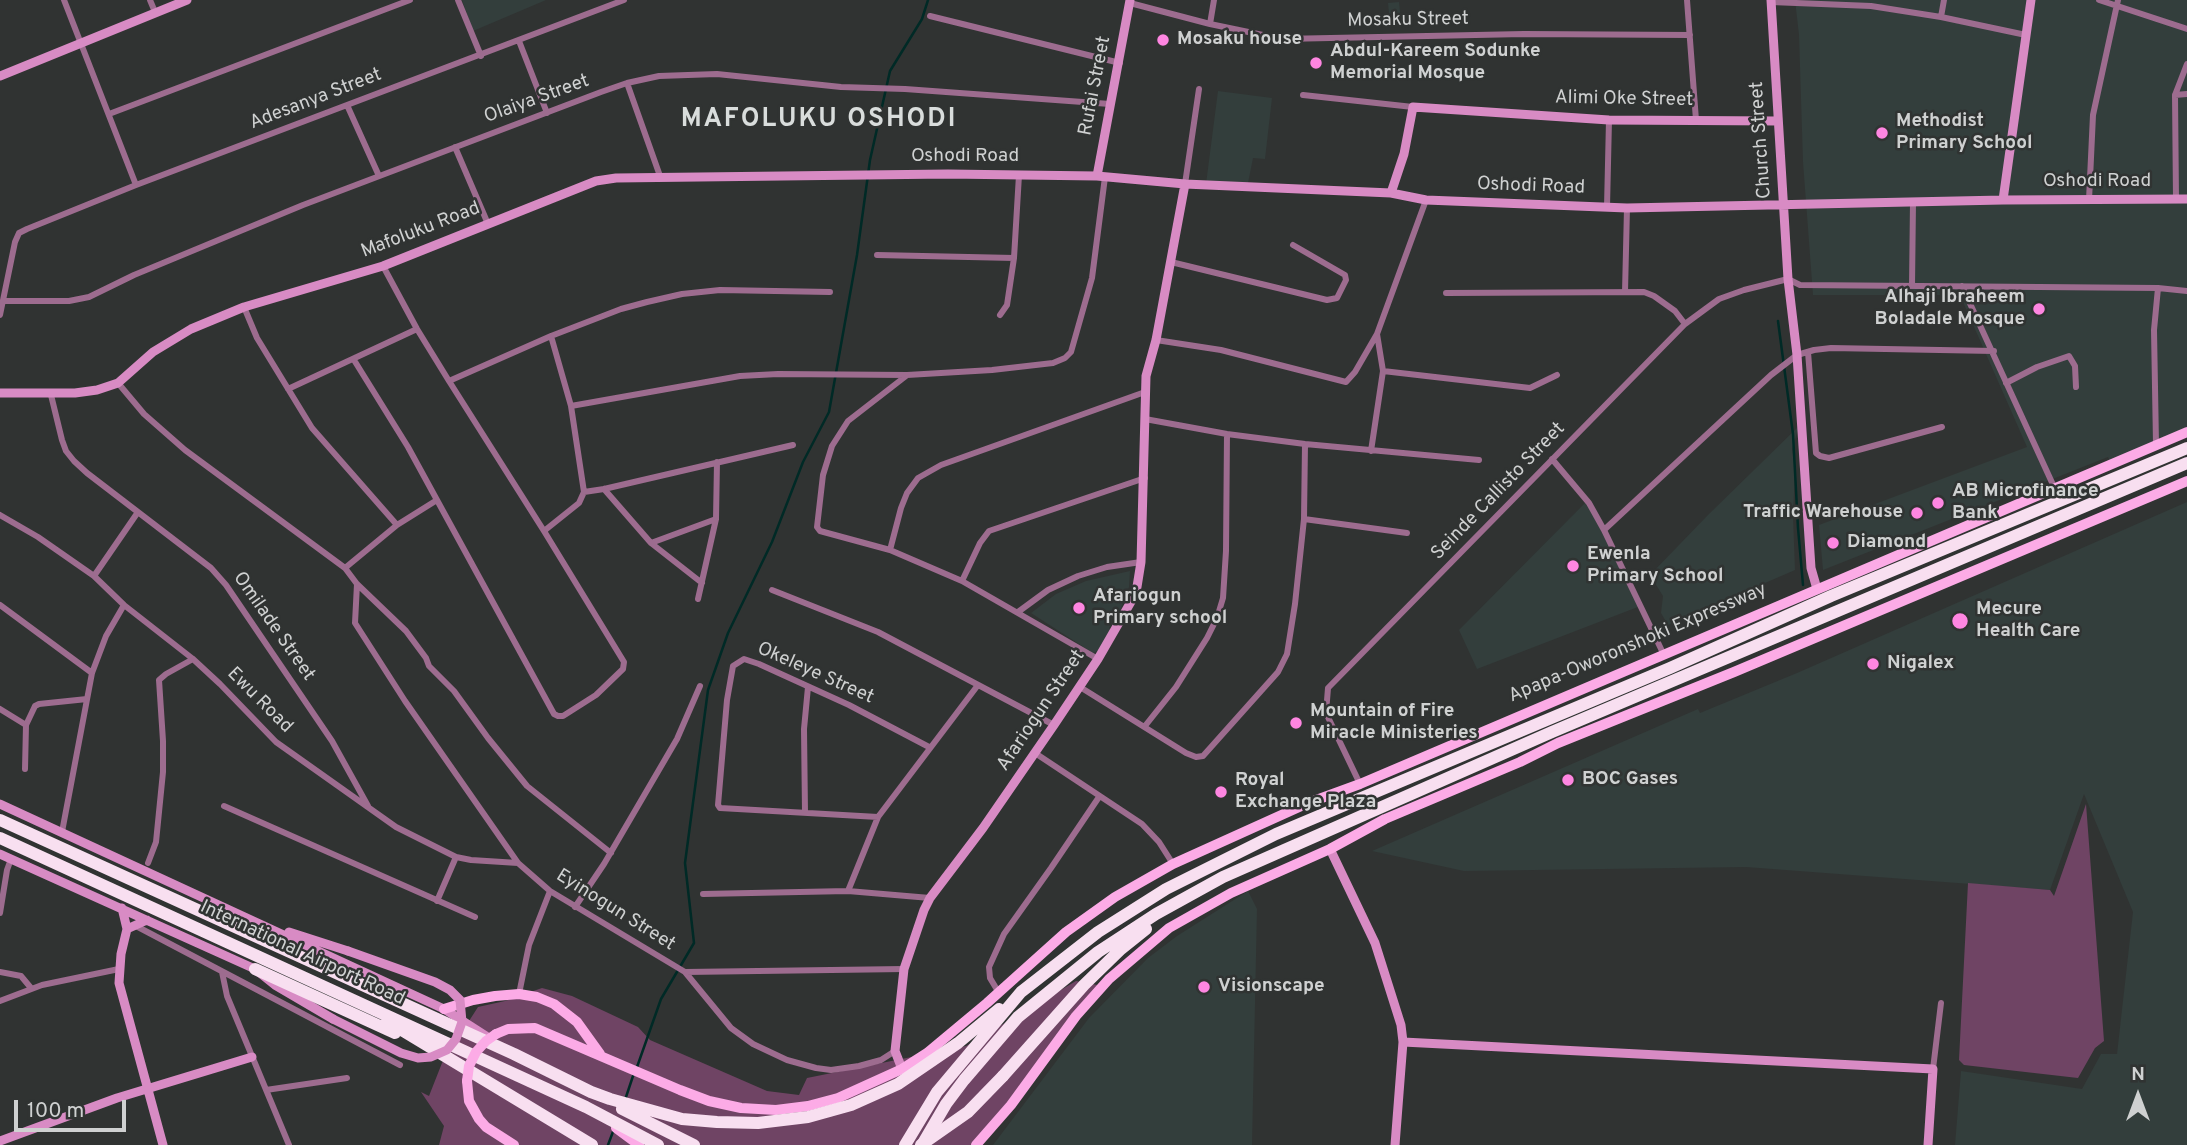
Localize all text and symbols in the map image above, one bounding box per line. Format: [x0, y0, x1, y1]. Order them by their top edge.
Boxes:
street label: Mosaku Street [1347, 9, 1469, 33]
place label: Mosaku house [1177, 29, 1302, 51]
marker: Mosaku house [1155, 32, 1171, 48]
street label: Rufai Street [1075, 34, 1117, 138]
place label: Abdul-Kareem Sodunke Memorial Mosque [1330, 41, 1541, 85]
marker: Abdul-Kareem Sodunke Memorial Mosque [1308, 55, 1324, 71]
street label: Adesanya Street [247, 64, 385, 136]
street label: Olaiya Street [481, 70, 593, 130]
street label: Church Street [1747, 80, 1777, 200]
street label: Alimi Oke Street [1555, 87, 1693, 113]
district label: MAFOLUKU OSHODI [683, 105, 955, 137]
place label: Methodist Primary School [1896, 111, 2032, 155]
marker: Methodist Primary School [1874, 125, 1890, 141]
street label: Oshodi Road [911, 146, 1019, 168]
street label: Oshodi Road [2043, 171, 2151, 193]
street label: Oshodi Road [1477, 174, 1585, 200]
street label: Mafoluku Road [358, 198, 484, 264]
place label: Alhaji Ibraheem Boladale Mosque [1875, 287, 2025, 331]
marker: Alhaji Ibraheem Boladale Mosque [2031, 301, 2047, 317]
street label: Seinde Callisto Street [1427, 418, 1571, 566]
place label: AB Microfinance Bank [1952, 481, 2099, 525]
marker: AB Microfinance Bank [1930, 495, 1946, 511]
place label: Traffic Warehouse [1743, 502, 1903, 524]
marker: Traffic Warehouse [1909, 505, 1925, 521]
place label: Diamond [1847, 532, 1926, 554]
marker: Diamond [1825, 535, 1841, 551]
place label: Ewenla Primary School [1587, 544, 1723, 588]
marker: Ewenla Primary School [1565, 558, 1581, 574]
street label: Omilade Street [227, 568, 319, 686]
street label: Apapa-Oworonshoki Expressway [1505, 579, 1771, 709]
place label: Afariogun Primary school [1093, 586, 1227, 630]
place label: Mecure Health Care [1976, 599, 2080, 643]
marker: Afariogun Primary school [1071, 600, 1087, 616]
marker: Mecure Health Care [1950, 611, 1970, 631]
street label: Okeleye Street [753, 638, 877, 710]
street label: Afariogun Street [993, 646, 1091, 776]
place label: Nigalex [1887, 653, 1954, 675]
marker: Nigalex [1865, 656, 1881, 672]
street label: Ewu Road [221, 663, 297, 739]
place label: Mountain of Fire Miracle Ministeries [1310, 701, 1478, 745]
marker: Mountain of Fire Miracle Ministeries [1288, 715, 1304, 731]
place label: BOC Gases [1582, 769, 1678, 791]
place label: Royal Exchange Plaza [1235, 770, 1376, 814]
marker: BOC Gases [1560, 772, 1576, 788]
marker: Royal Exchange Plaza [1213, 784, 1229, 800]
street label: Eyinogun Street [551, 865, 679, 957]
street label: International Airport Road [196, 897, 408, 1011]
place label: Visionscape [1218, 976, 1325, 998]
marker: Visionscape [1196, 979, 1212, 995]
north arrow [2103, 1061, 2173, 1131]
text: N [2131, 1063, 2145, 1087]
scale bar [18, 1086, 130, 1130]
text: 100 m [27, 1098, 84, 1125]

